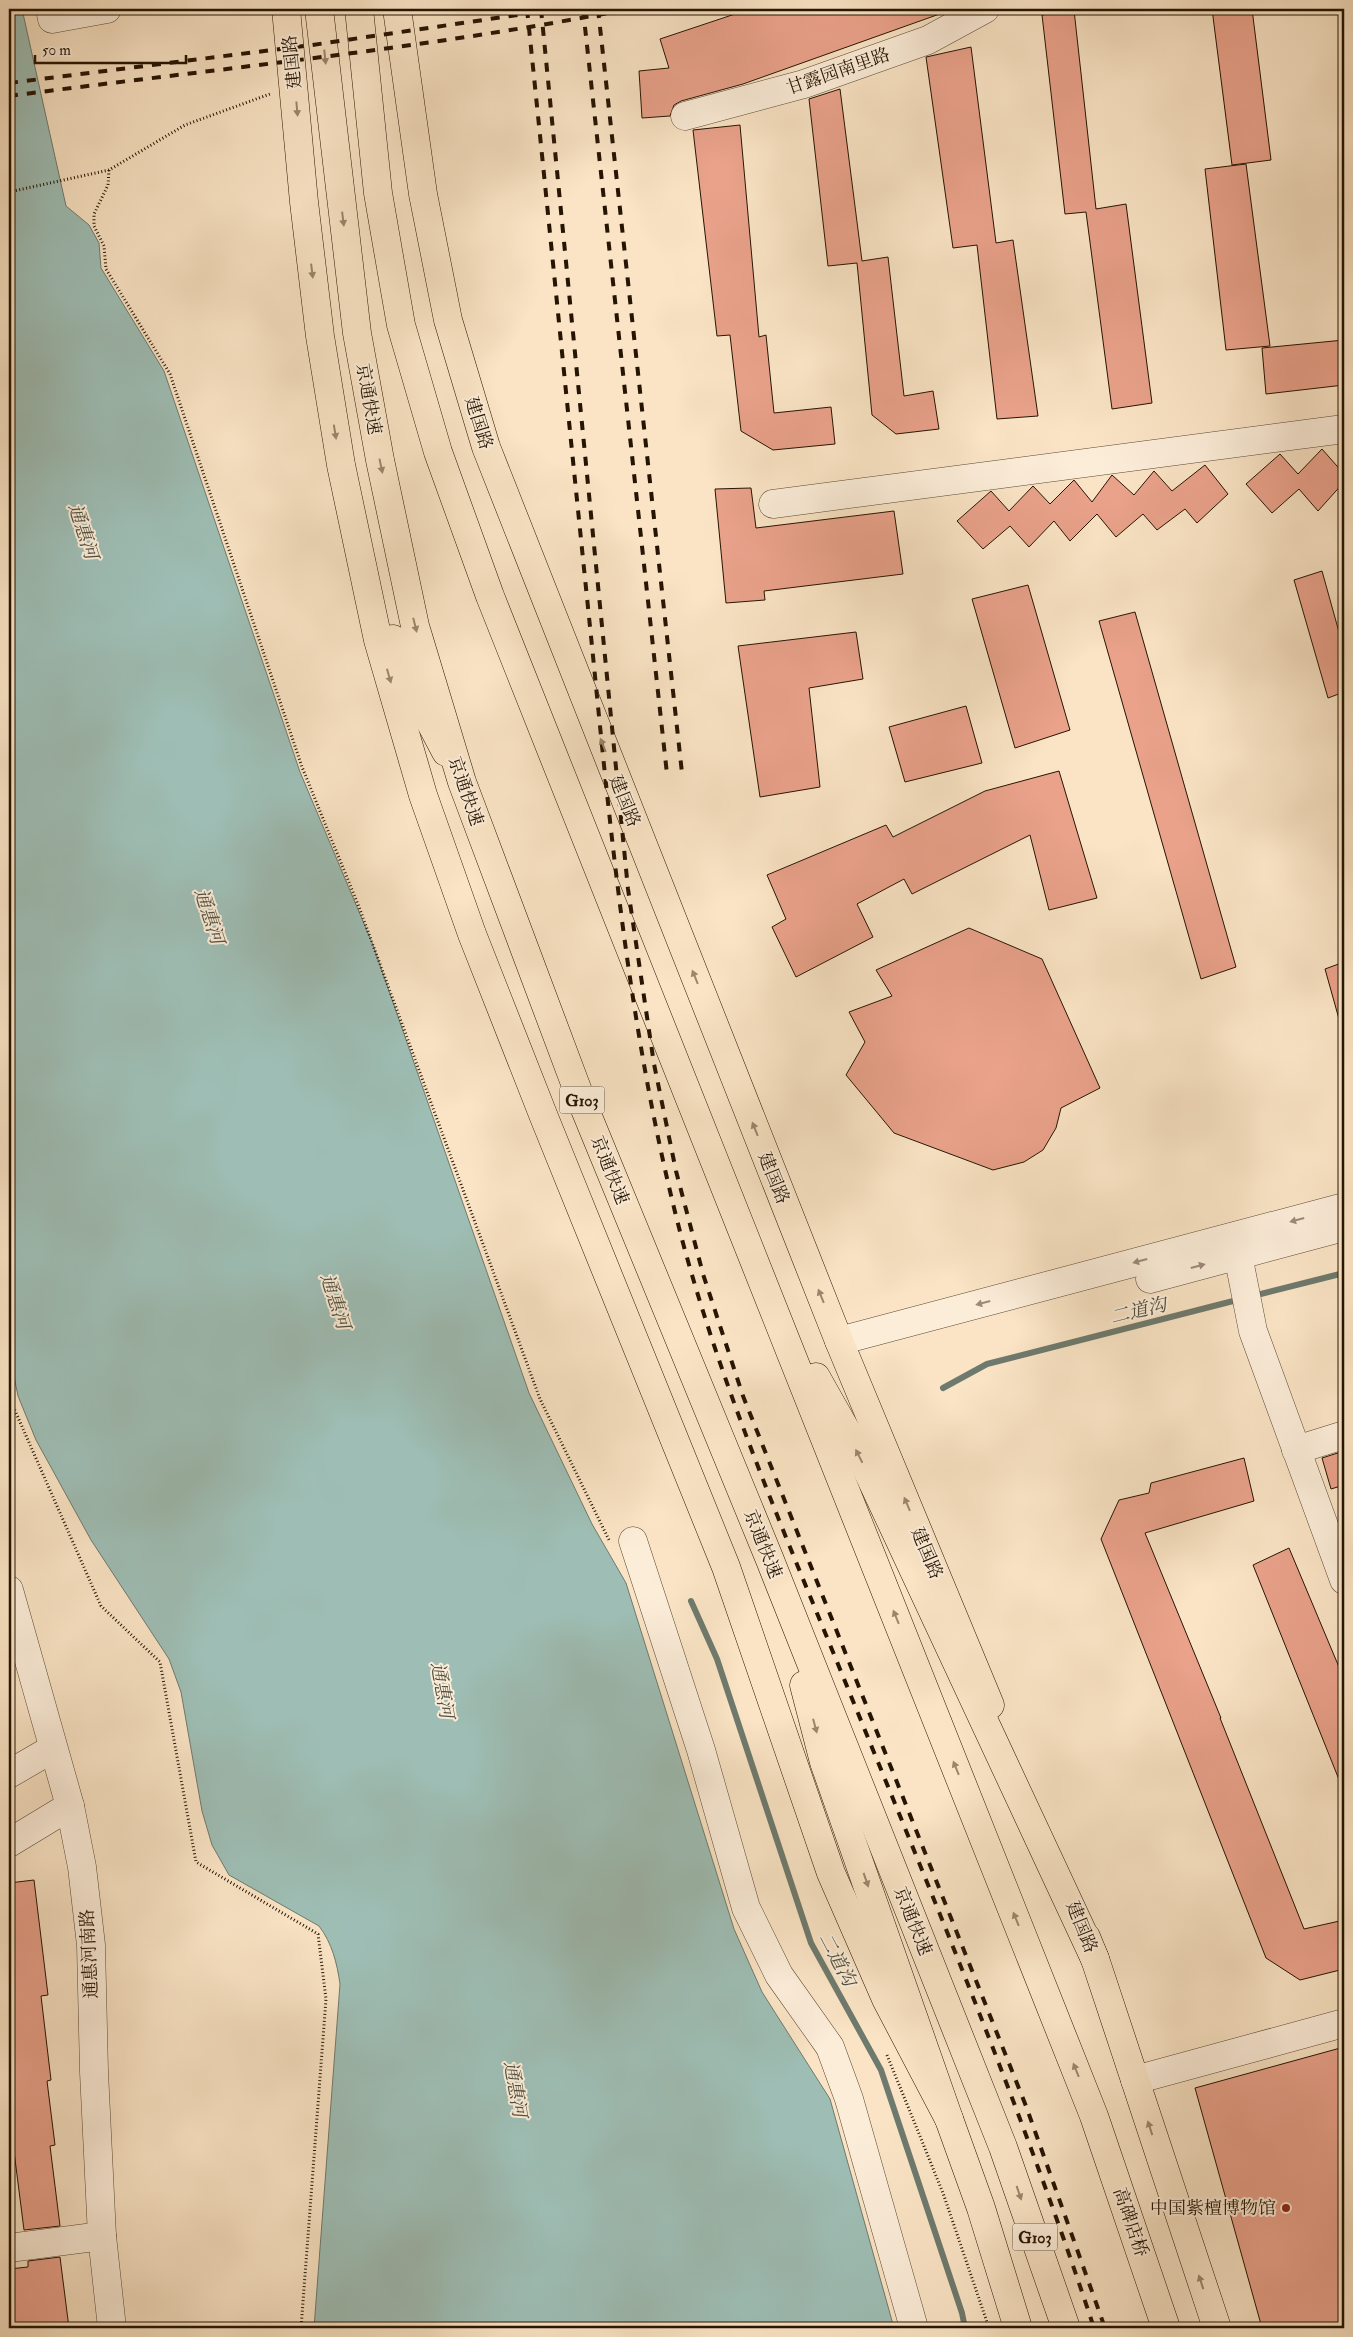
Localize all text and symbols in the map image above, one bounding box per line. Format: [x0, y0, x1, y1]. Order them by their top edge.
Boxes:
scale bar [35, 32, 186, 64]
street label: 建国路 [278, 34, 307, 90]
text: 50 m [42, 41, 71, 60]
street label: 甘露园南里路 [783, 43, 893, 100]
one-way arrow [321, 49, 329, 65]
one-way arrow [293, 102, 301, 118]
one-way arrow [339, 211, 347, 227]
one-way arrow [308, 263, 316, 279]
street label: 京通快速 [351, 362, 386, 437]
street label: 建国路 [460, 394, 497, 452]
one-way arrow [332, 424, 340, 440]
one-way arrow [377, 458, 385, 473]
water label: 通惠河 [63, 500, 104, 565]
one-way arrow [411, 617, 419, 632]
one-way arrow [385, 669, 393, 684]
one-way arrow [599, 737, 607, 752]
street label: 京通快速 [443, 753, 488, 829]
street label: 建国路 [604, 772, 645, 831]
water label: 通惠河 [189, 885, 230, 950]
one-way arrow [691, 970, 698, 985]
road number: G103 [560, 1086, 604, 1114]
one-way arrow [751, 1121, 758, 1136]
street label: 京通快速 [585, 1133, 634, 1208]
street label: 建国路 [753, 1149, 794, 1208]
one-way arrow [1290, 1216, 1305, 1224]
one-way arrow [1133, 1258, 1148, 1266]
one-way arrow [1191, 1262, 1206, 1270]
water label: 通惠河 [315, 1270, 356, 1335]
one-way arrow [817, 1288, 825, 1303]
water label: 二道沟 [1108, 1292, 1172, 1330]
one-way arrow [975, 1299, 991, 1307]
one-way arrow [855, 1448, 863, 1463]
one-way arrow [902, 1497, 910, 1511]
street label: 京通快速 [738, 1507, 787, 1582]
street label: 建国路 [905, 1524, 948, 1583]
one-way arrow [892, 1610, 899, 1625]
water label: 通惠河 [425, 1660, 459, 1723]
one-way arrow [811, 1718, 819, 1733]
one-way arrow [952, 1761, 959, 1776]
one-way arrow [862, 1873, 870, 1888]
street label: 京通快速 [888, 1884, 937, 1959]
street label: 建国路 [1061, 1898, 1102, 1957]
street label: 通惠河南路 [76, 1908, 103, 2000]
one-way arrow [1012, 1912, 1019, 1927]
water label: 二道沟 [813, 1929, 862, 1993]
water label: 通惠河 [498, 2059, 532, 2122]
one-way arrow [1072, 2063, 1079, 2078]
one-way arrow [1146, 2120, 1154, 2135]
street label: 高碑店桥 [1108, 2184, 1153, 2260]
one-way arrow [1016, 2185, 1023, 2200]
place label: 中国紫檀博物馆 [1150, 2197, 1276, 2220]
marker: 中国紫檀博物馆 [1280, 2202, 1292, 2214]
road number: G103 [1012, 2224, 1058, 2250]
one-way arrow [1197, 2274, 1205, 2289]

